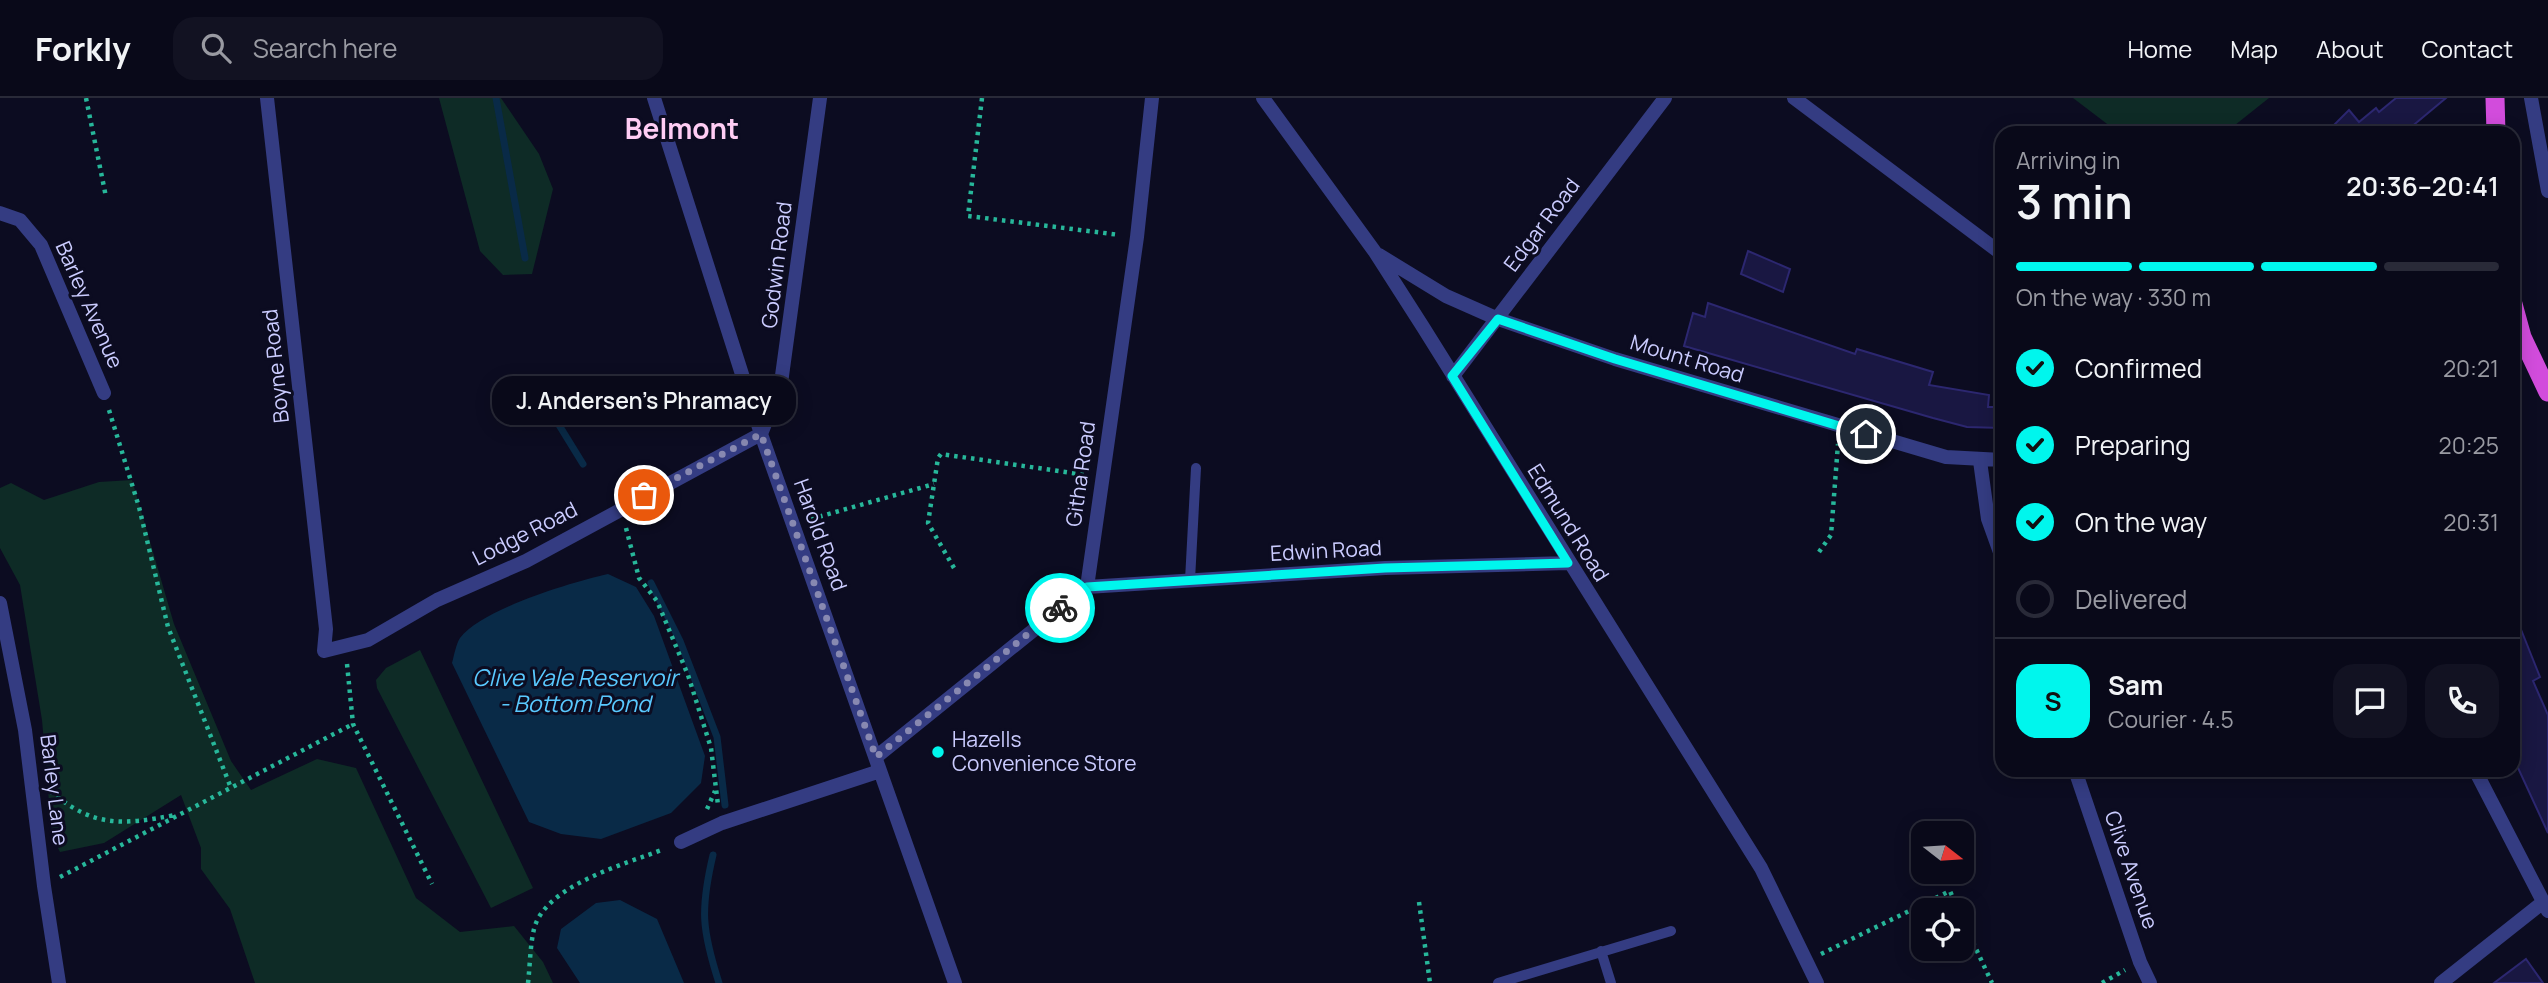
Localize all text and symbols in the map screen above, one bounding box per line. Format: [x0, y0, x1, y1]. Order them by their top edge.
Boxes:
search box [173, 17, 663, 80]
text: Forkly [35, 26, 131, 71]
icon: search [197, 29, 235, 67]
text: Search here [253, 30, 397, 66]
text: Home [2127, 32, 2192, 65]
text: Map [2230, 32, 2278, 65]
text: About [2316, 32, 2384, 65]
text: Contact [2422, 32, 2513, 65]
district label: Belmont [625, 109, 739, 147]
text: Arriving in [2016, 144, 2121, 176]
text: 20:36–20:41 [2346, 168, 2499, 204]
text: 3 min [2016, 170, 2133, 233]
street label: Edgar Road [1497, 172, 1586, 277]
street label: Godwin Road [754, 200, 798, 330]
street label: Barley Avenue [49, 237, 130, 373]
text: On the way · 330 m [2016, 281, 2211, 313]
street label: Boyne Road [255, 308, 295, 425]
street label: Mount Road [1627, 327, 1748, 389]
icon: check [2016, 349, 2054, 387]
text: Confirmed [2075, 350, 2202, 386]
text: 20:21 [2443, 352, 2499, 384]
callout: J. Andersen's Phramacy [492, 376, 796, 425]
text: J. Andersen's Phramacy [516, 384, 772, 416]
pin [1836, 404, 1896, 464]
icon: home [1847, 415, 1885, 453]
street label: Githa Road [1059, 419, 1101, 528]
icon: check [2016, 426, 2054, 464]
text: Preparing [2075, 427, 2191, 463]
text: 20:25 [2439, 429, 2499, 461]
street label: Edmund Road [1522, 458, 1616, 587]
pin [614, 465, 674, 525]
street label: Harold Road [788, 475, 854, 594]
icon: bag [625, 476, 663, 514]
street label: Lodge Road [467, 495, 582, 572]
icon: check [2016, 503, 2054, 541]
text: On the way [2075, 504, 2207, 540]
text: 20:31 [2443, 506, 2499, 538]
street label: Edwin Road [1269, 533, 1383, 567]
courier [1025, 573, 1095, 643]
text: Delivered [2075, 581, 2187, 617]
icon: bike [1041, 589, 1079, 627]
water label: Clive Vale Reservoir - Bottom Pond [472, 661, 681, 719]
button: chat [2333, 664, 2407, 738]
button: phone [2425, 664, 2499, 738]
text: Sam [2108, 667, 2163, 703]
text: S [2044, 683, 2062, 719]
text: Courier · 4.5 [2108, 703, 2234, 735]
place label: Hazells Convenience Store [952, 725, 1137, 777]
street label: Barley Lane [34, 733, 76, 847]
marker: Hazells Convenience Store [930, 744, 946, 760]
street label: Clive Avenue [2099, 807, 2165, 933]
north arrow [1911, 821, 1974, 884]
map controls [1911, 821, 1974, 961]
button: locate [1911, 898, 1974, 961]

